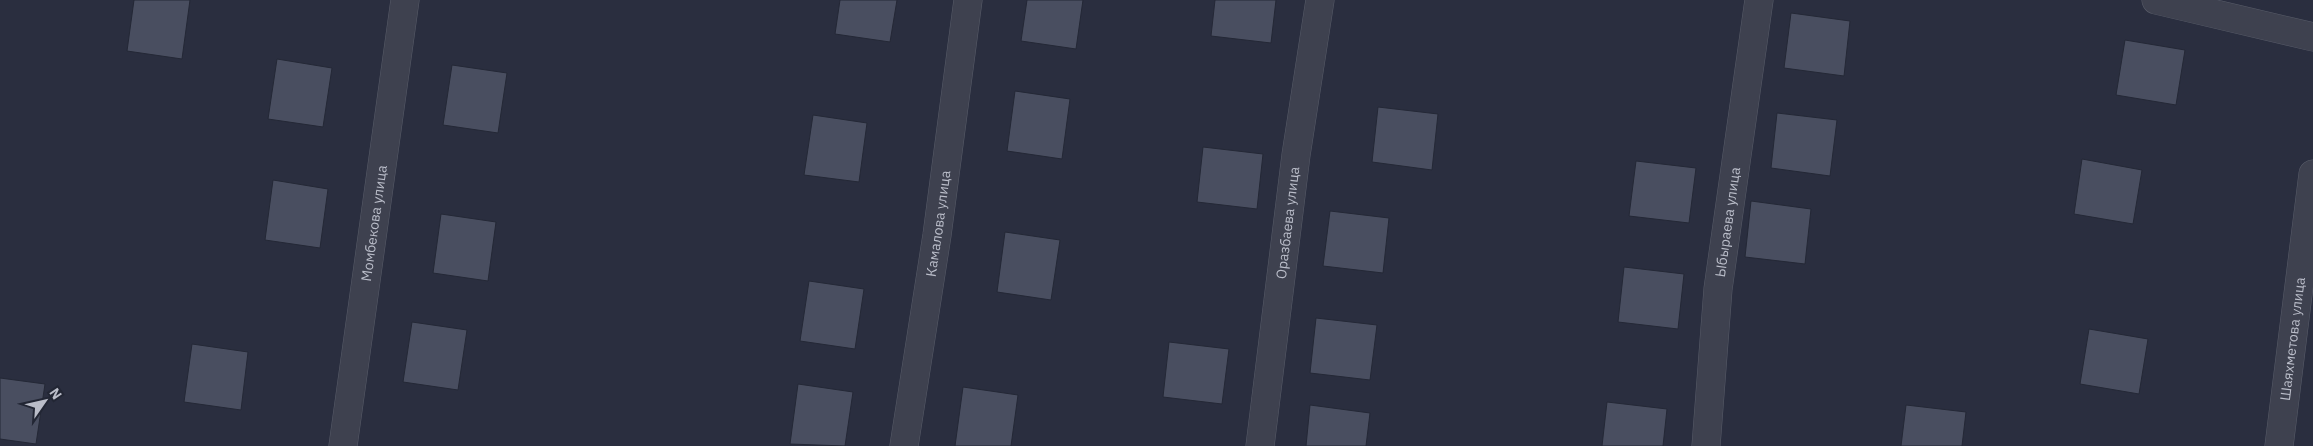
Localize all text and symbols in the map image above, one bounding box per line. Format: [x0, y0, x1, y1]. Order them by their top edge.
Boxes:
street label: Момбекова улица [357, 163, 391, 282]
street label: Оразбаева улица [1272, 165, 1304, 280]
street label: Ыбыраева улица [1711, 165, 1744, 278]
street label: Камалова улица [922, 169, 954, 278]
street label: Шаяхметова улица [2276, 275, 2309, 402]
north arrow [20, 376, 70, 426]
text: N [45, 384, 66, 403]

